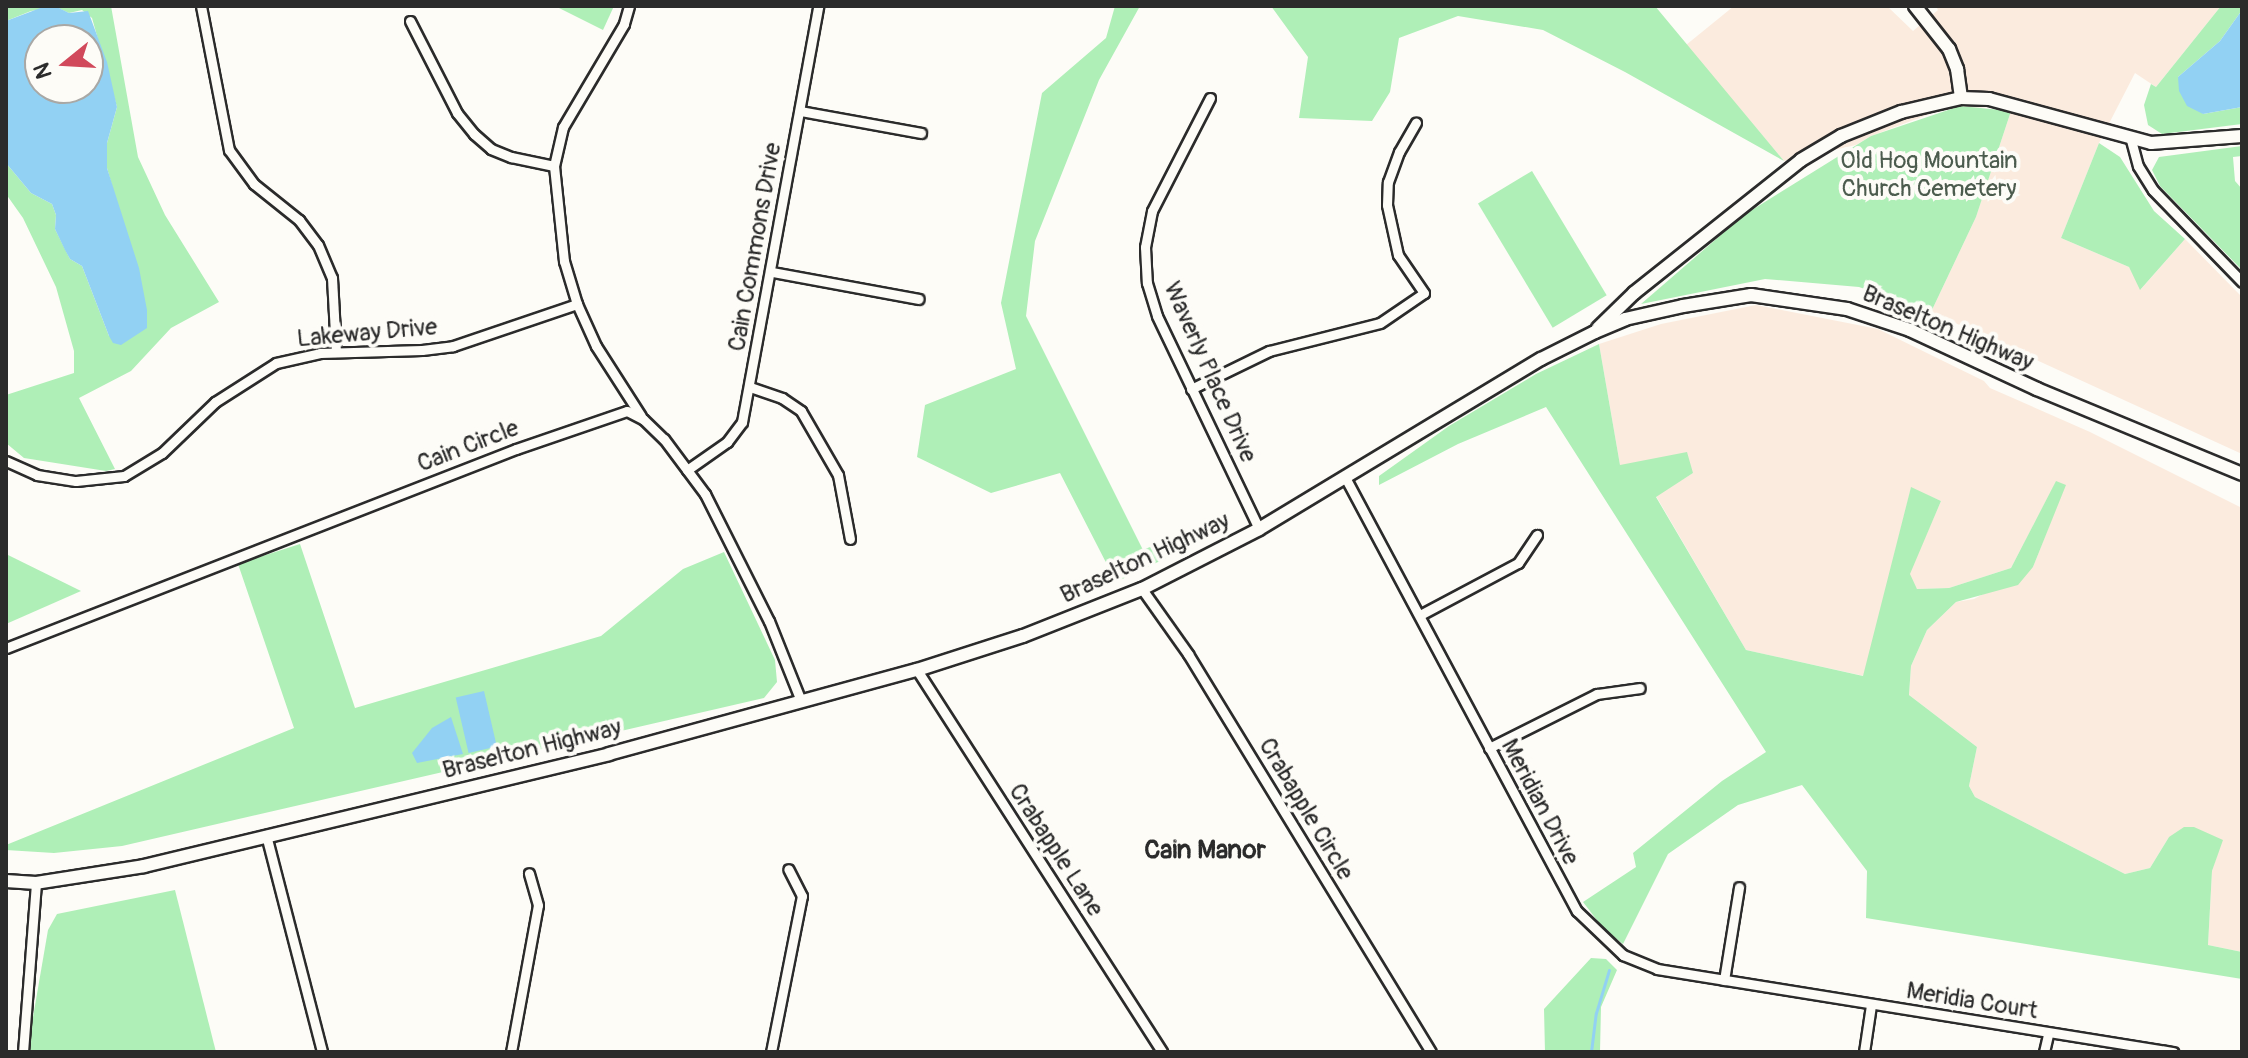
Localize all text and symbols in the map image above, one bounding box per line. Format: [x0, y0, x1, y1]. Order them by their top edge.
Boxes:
north arrow [24, 24, 104, 104]
text: N [27, 59, 59, 82]
street label: Cain Commons Drive [722, 140, 788, 354]
park label: Old Hog Mountain Church Cemetery [1840, 147, 2018, 203]
street label: Waverly Place Drive [1157, 277, 1263, 467]
street label: Braselton Highway [1858, 279, 2038, 377]
street label: Lakeway Drive [296, 313, 438, 353]
street label: Cain Circle [413, 414, 523, 478]
street label: Braselton Highway [1056, 506, 1234, 610]
street label: Braselton Highway [440, 713, 624, 785]
street label: Crabapple Circle [1252, 733, 1360, 885]
street label: Meridian Drive [1495, 734, 1585, 870]
street label: Crabapple Lane [1002, 778, 1110, 922]
district label: Cain Manor [1144, 835, 1266, 867]
street label: Meridia Court [1904, 976, 2040, 1026]

